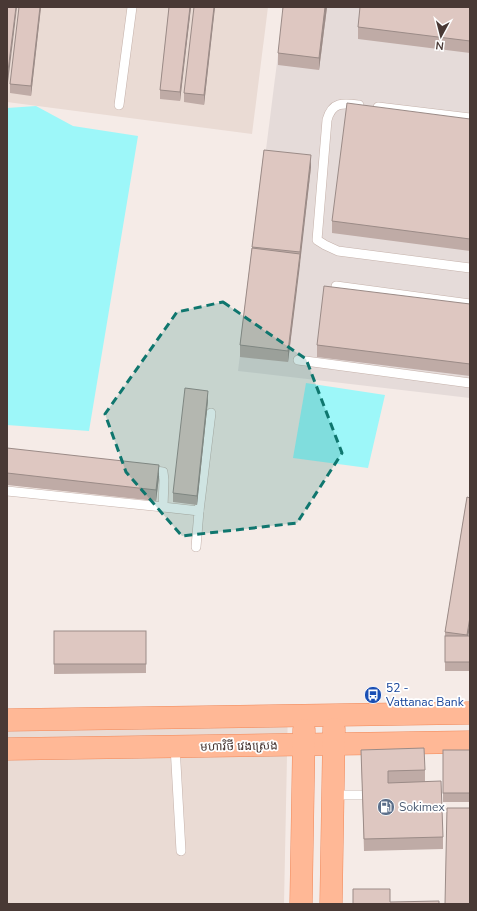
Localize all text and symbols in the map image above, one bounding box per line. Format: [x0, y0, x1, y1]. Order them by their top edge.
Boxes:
north arrow [421, 16, 461, 56]
text: N [435, 37, 445, 53]
place label: 52 - Vattanac Bank [385, 680, 465, 710]
bus stop icon: 52 - Vattanac Bank [363, 685, 383, 705]
street label: មហាវិថី វេងស្រេង [200, 737, 278, 755]
fuel station icon: Sokimex [376, 797, 396, 817]
place label: Sokimex [399, 799, 445, 815]

